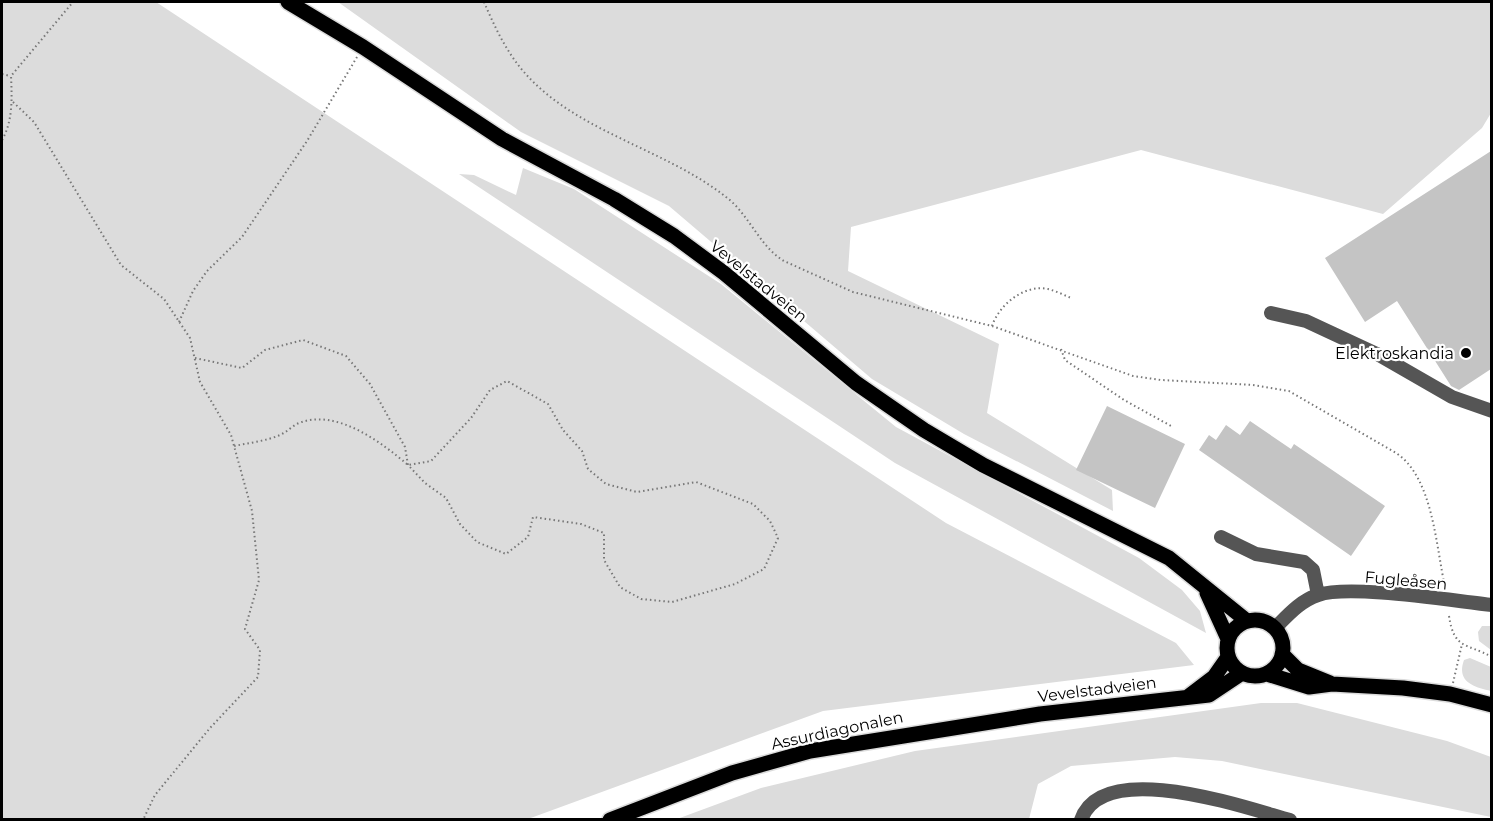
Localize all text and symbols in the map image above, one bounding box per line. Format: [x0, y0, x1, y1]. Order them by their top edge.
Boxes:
street label: Vevelstadveien [706, 236, 811, 326]
place label: Elektroskandia [1335, 344, 1454, 363]
marker: Elektroskandia [1459, 346, 1473, 360]
street label: Fugleåsen [1364, 567, 1448, 594]
street label: Vevelstadveien [1037, 673, 1157, 706]
street label: Assurdiagonalen [769, 707, 905, 754]

